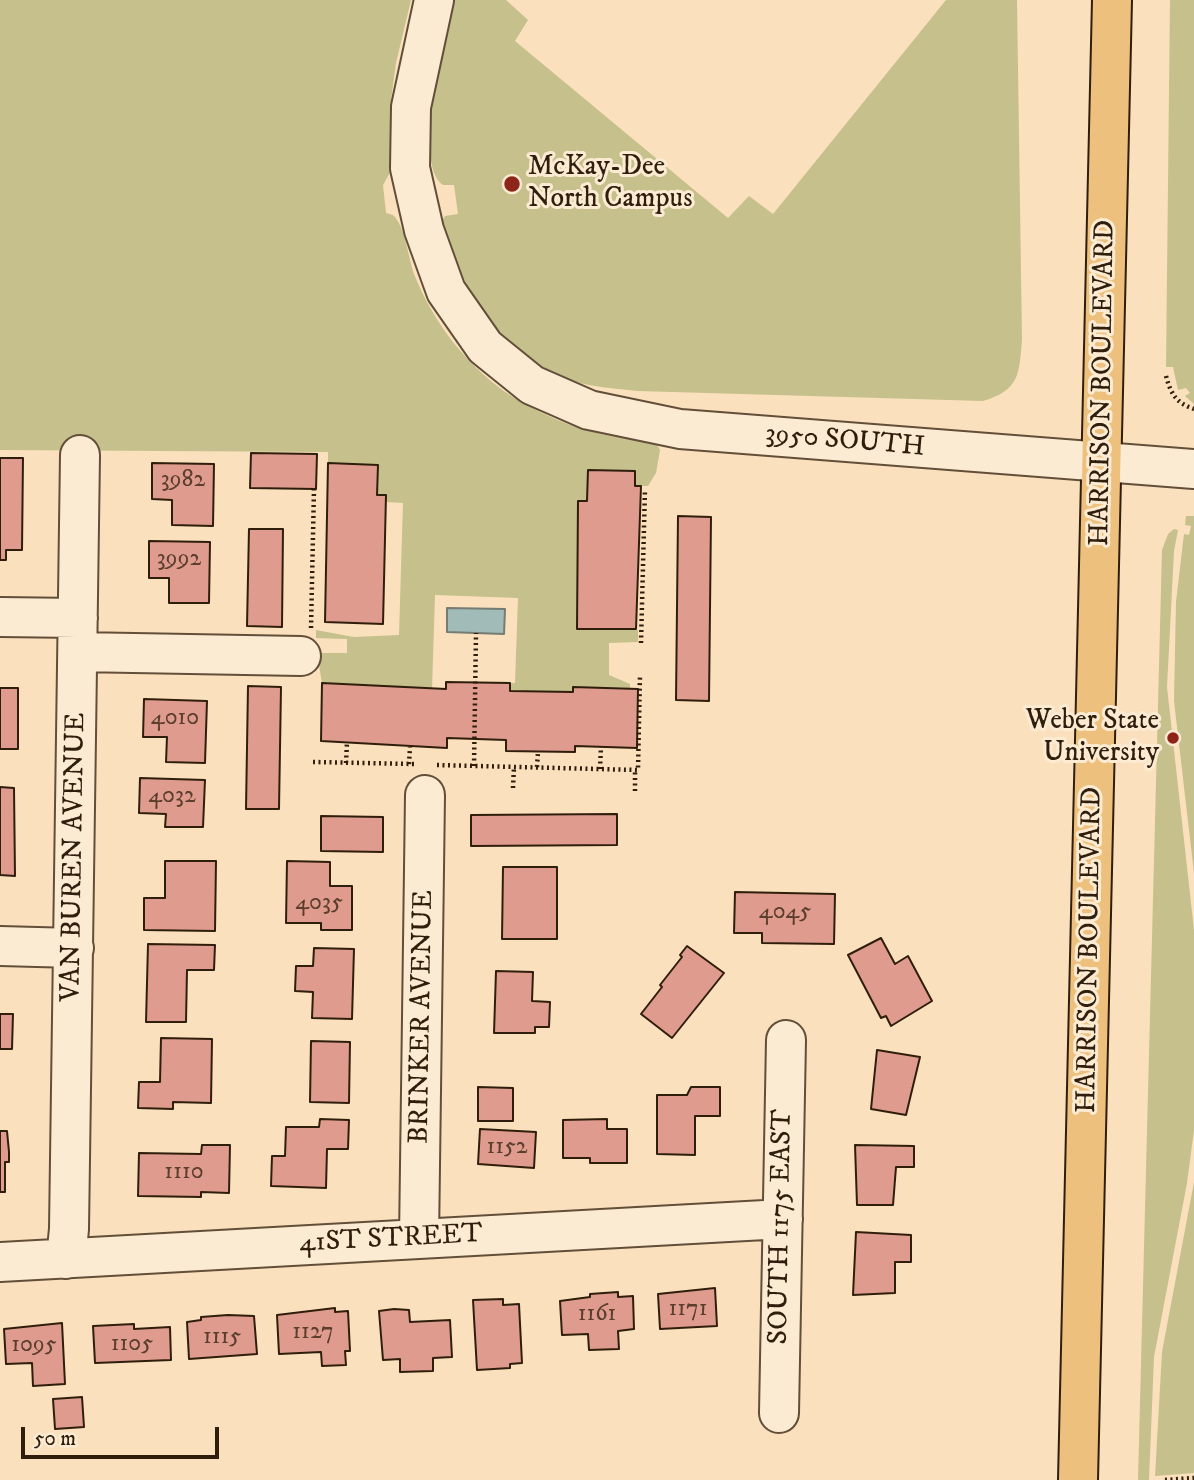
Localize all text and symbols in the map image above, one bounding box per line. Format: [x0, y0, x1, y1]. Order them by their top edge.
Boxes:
place label: McKay-Dee North Campus [528, 151, 692, 217]
marker: McKay-Dee North Campus [502, 174, 522, 194]
street label: HARRISON BOULEVARD [1084, 220, 1124, 546]
street label: 3950 SOUTH [764, 418, 926, 466]
house number: 3982 [161, 467, 205, 495]
house number: 3992 [157, 546, 201, 574]
house number: 4010 [151, 705, 199, 733]
place label: Weber State University [1026, 705, 1159, 771]
street label: VAN BUREN AVENUE [56, 712, 94, 1002]
marker: Weber State University [1165, 730, 1181, 746]
house number: 4032 [148, 783, 196, 811]
street label: HARRISON BOULEVARD [1071, 787, 1111, 1113]
house number: 4035 [295, 890, 343, 918]
street label: BRINKER AVENUE [404, 890, 442, 1144]
house number: 4045 [759, 899, 811, 927]
street label: SOUTH 1175 EAST [763, 1109, 801, 1345]
house number: 1152 [486, 1134, 528, 1162]
house number: 1110 [164, 1159, 204, 1187]
street label: 41ST STREET [298, 1218, 484, 1262]
house number: 1171 [668, 1296, 708, 1324]
house number: 1161 [578, 1301, 616, 1329]
house number: 1127 [292, 1319, 334, 1347]
house number: 1115 [203, 1324, 241, 1352]
house number: 1105 [111, 1331, 153, 1359]
house number: 1095 [11, 1332, 57, 1360]
scale bar [24, 1414, 222, 1458]
text: 50 m [34, 1426, 76, 1452]

